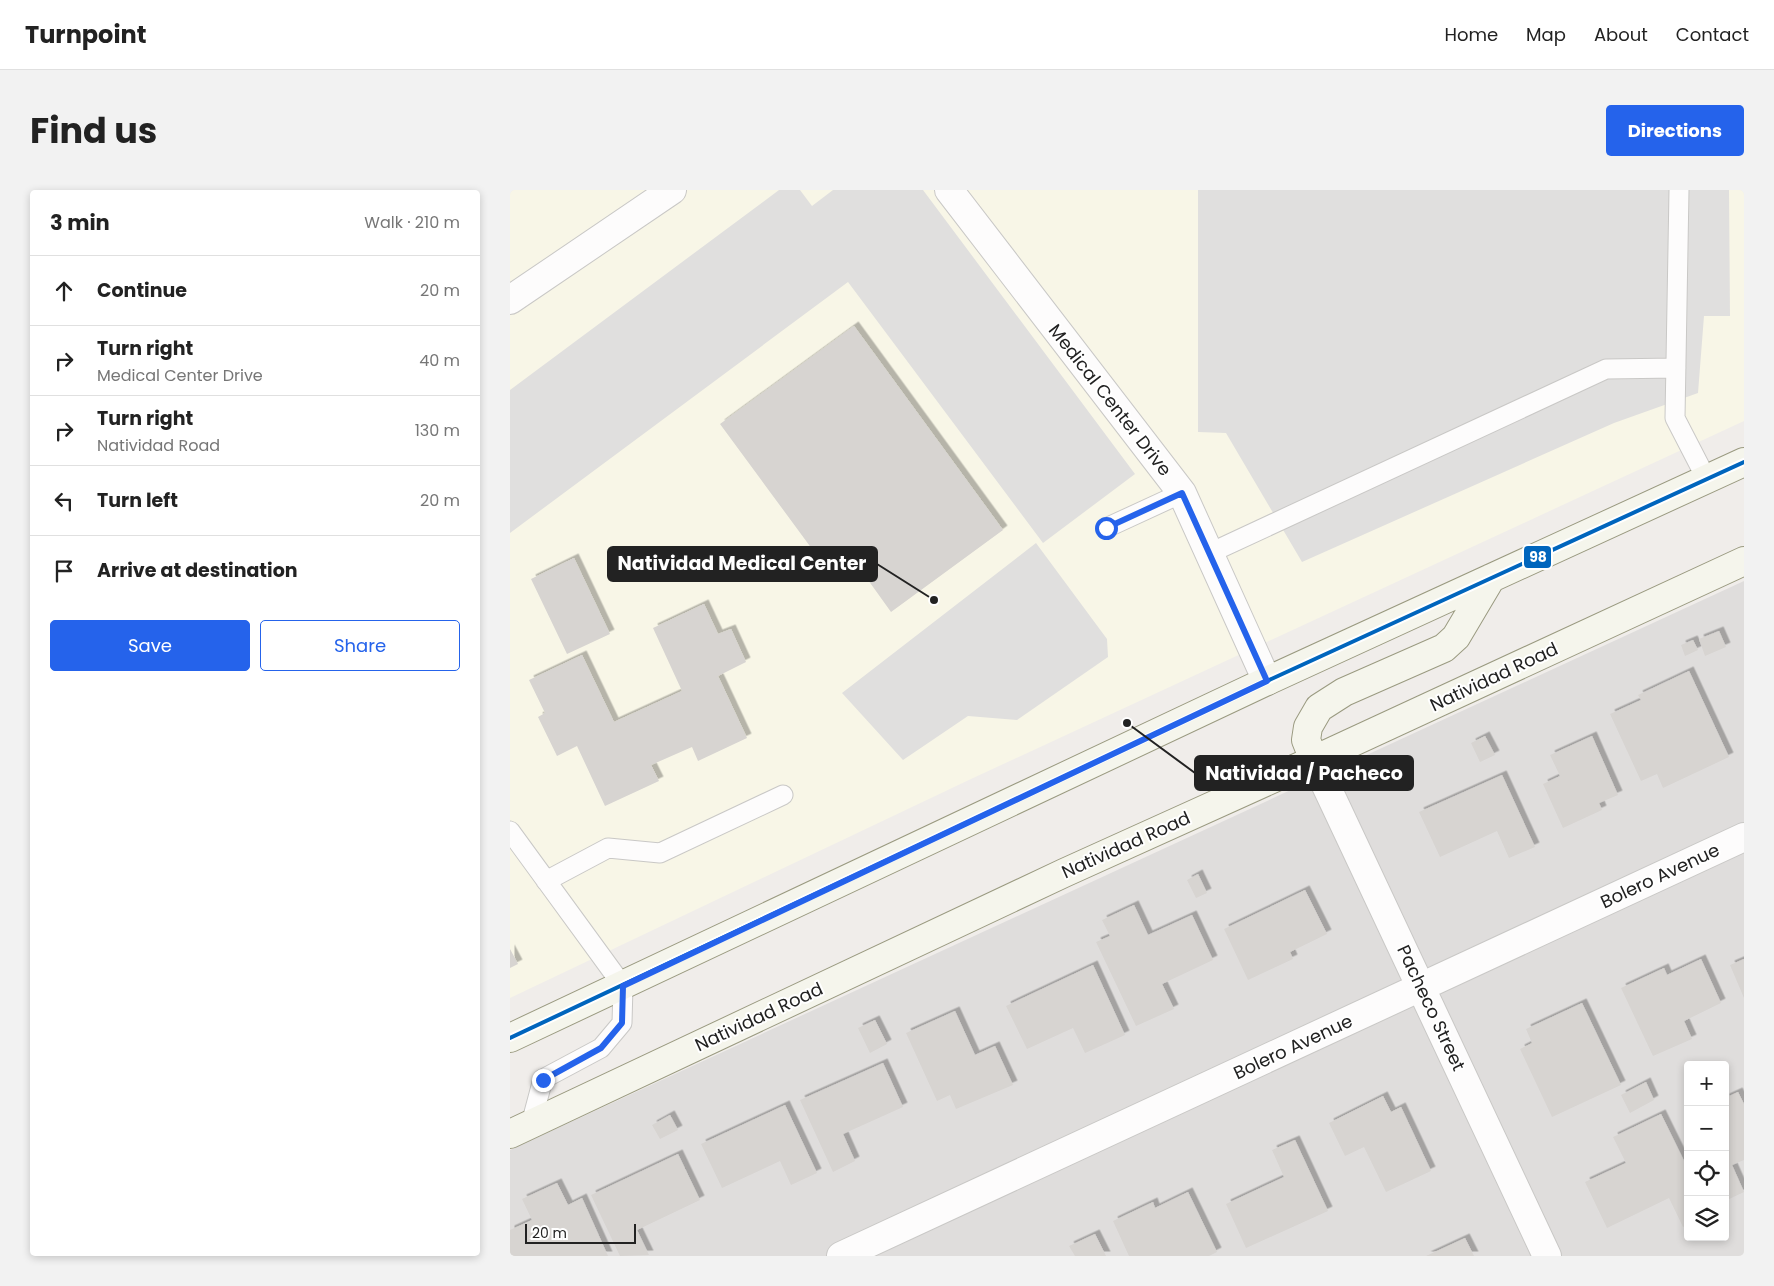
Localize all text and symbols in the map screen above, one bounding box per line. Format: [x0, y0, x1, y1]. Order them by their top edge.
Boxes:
text: Turnpoint [25, 18, 146, 51]
text: Home [1444, 22, 1498, 47]
text: Map [1526, 22, 1566, 47]
text: About [1594, 22, 1648, 47]
text: Contact [1676, 22, 1749, 47]
button: Directions [1606, 105, 1744, 156]
text: Find us [30, 106, 157, 155]
text: 3 min [50, 208, 110, 237]
text: Walk · 210 m [364, 211, 460, 234]
icon: ahead [50, 277, 78, 305]
text: Continue [97, 277, 187, 304]
text: 20 m [420, 279, 460, 302]
street label: Medical Center Drive [1043, 319, 1178, 481]
text: Turn right [97, 335, 193, 362]
icon: right [50, 347, 78, 375]
text: 40 m [419, 349, 460, 372]
text: Medical Center Drive [97, 364, 263, 387]
text: Turn right [97, 405, 193, 432]
icon: right [50, 417, 78, 445]
text: 130 m [415, 419, 460, 442]
text: Natividad Road [97, 434, 220, 457]
icon: left [50, 487, 78, 515]
text: Turn left [97, 487, 178, 514]
text: 20 m [420, 489, 460, 512]
route start [1095, 517, 1118, 540]
line badge: 98 [1523, 545, 1552, 569]
callout: Natividad Medical Center [608, 547, 877, 581]
text: 98 [1529, 547, 1547, 567]
text: Natividad Medical Center [618, 550, 866, 577]
icon: arrive [50, 557, 78, 585]
text: Arrive at destination [97, 557, 298, 584]
button: Save [50, 620, 250, 671]
button: Share [260, 620, 460, 671]
street label: Natividad Road [1426, 636, 1562, 717]
callout: Natividad / Pacheco [1195, 756, 1413, 790]
text: Natividad / Pacheco [1205, 760, 1403, 787]
street label: Natividad Road [1057, 805, 1194, 884]
street label: Bolero Avenue [1596, 837, 1723, 914]
street label: Pacheco Street [1391, 941, 1472, 1075]
street label: Natividad Road [691, 976, 827, 1057]
street label: Bolero Avenue [1229, 1008, 1356, 1085]
map controls [1684, 1061, 1729, 1241]
button: + [1684, 1061, 1729, 1106]
route end [532, 1069, 555, 1092]
button: − [1684, 1106, 1729, 1151]
button: locate [1684, 1151, 1729, 1196]
button: layers [1684, 1196, 1729, 1241]
scale bar [525, 1221, 636, 1244]
text: 20 m [532, 1223, 567, 1243]

